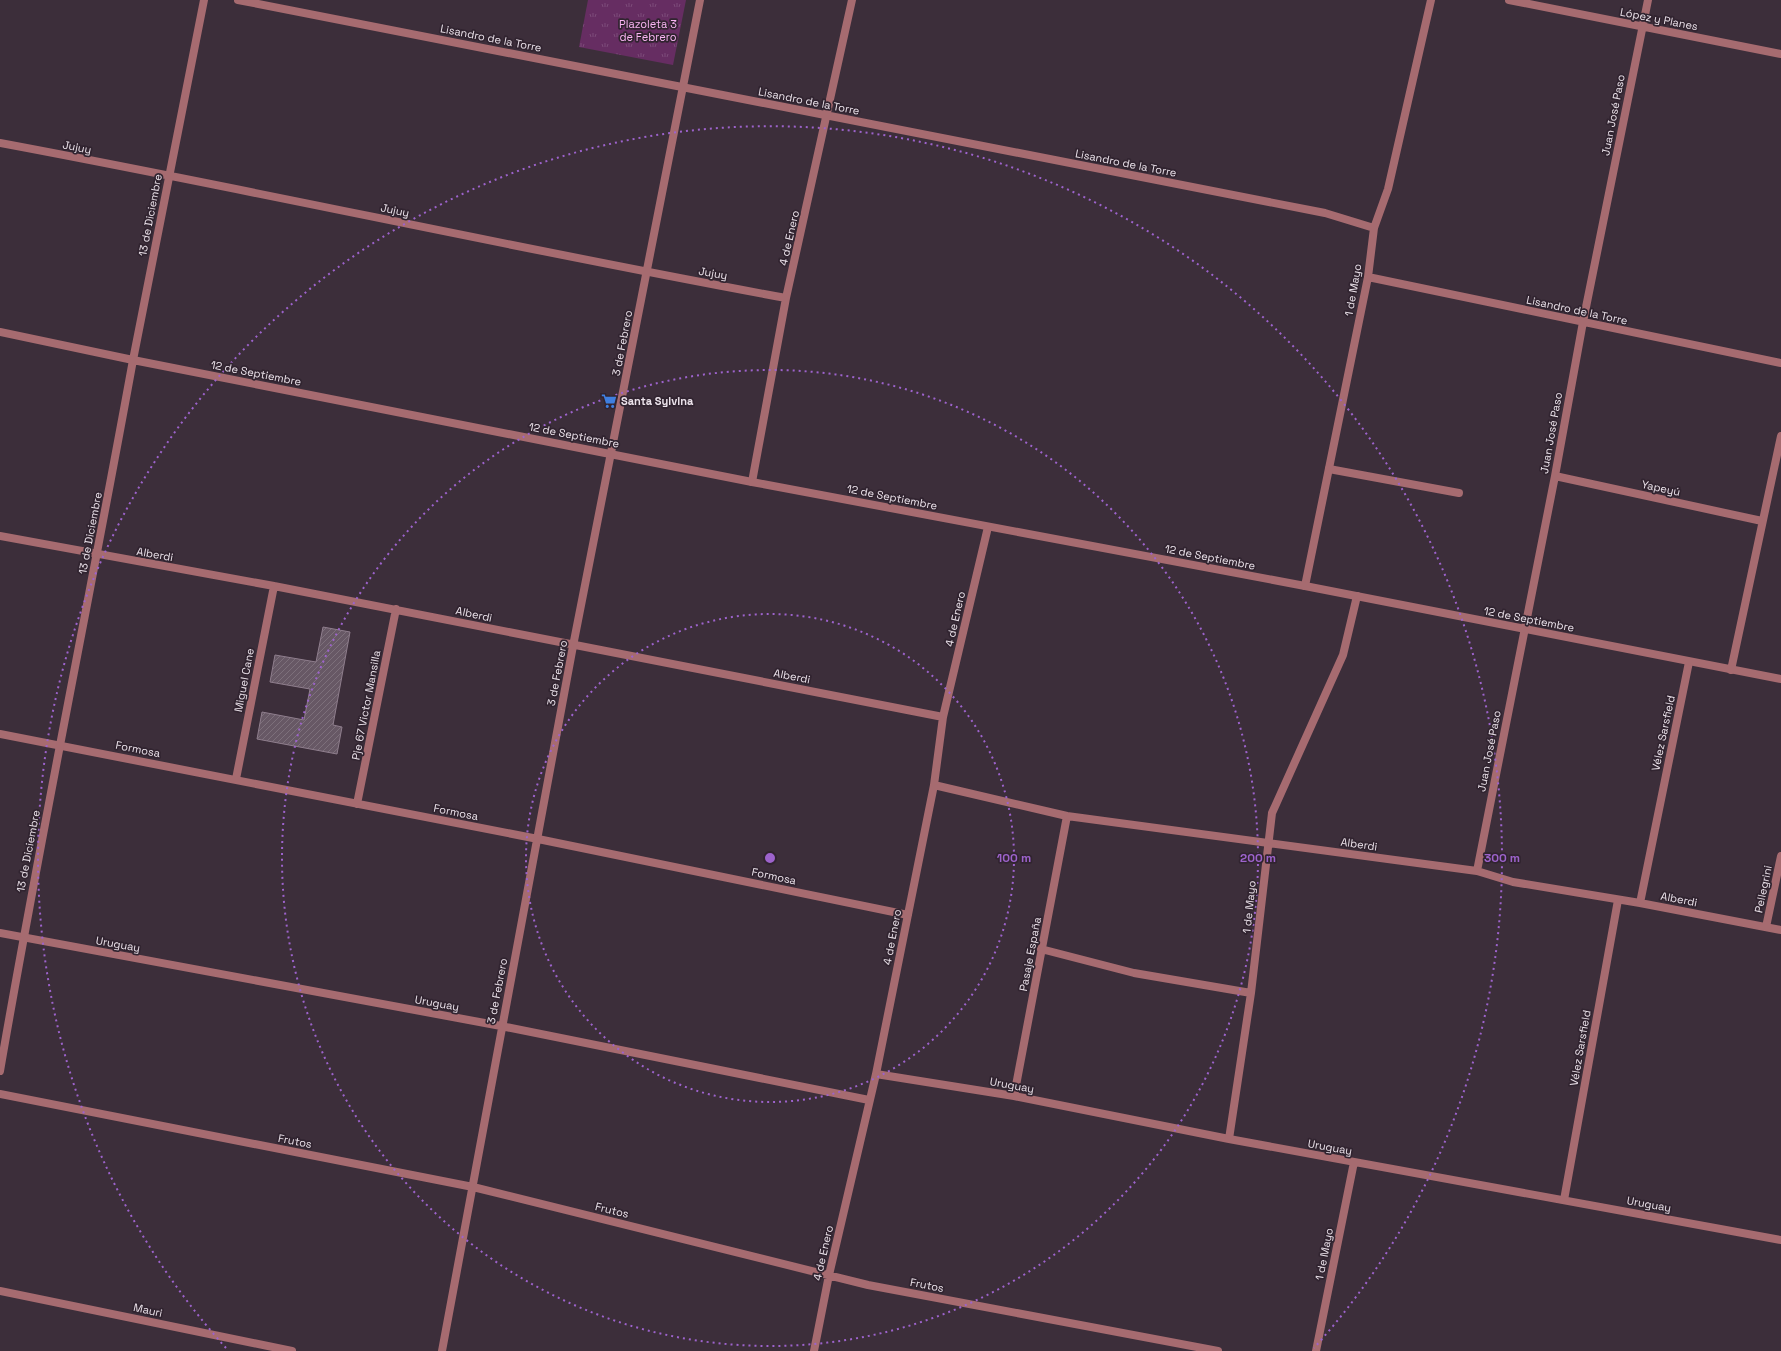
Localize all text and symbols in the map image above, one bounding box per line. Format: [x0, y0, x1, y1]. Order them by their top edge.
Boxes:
street label: López y Planes [1619, 5, 1699, 33]
park label: Plazoleta 3 de Febrero [619, 17, 677, 44]
street label: Lisandro de la Torre [439, 21, 543, 55]
street label: Juan José Paso [1598, 73, 1628, 157]
street label: Lisandro de la Torre [757, 84, 861, 118]
street label: Jujuy [61, 137, 93, 157]
street label: Lisandro de la Torre [1074, 146, 1178, 180]
street label: 13 de Diciembre [135, 173, 165, 257]
street label: Jujuy [379, 200, 411, 220]
street label: 4 de Enero [776, 209, 802, 267]
street label: 1 de Mayo [1341, 262, 1365, 317]
street label: Jujuy [697, 264, 729, 282]
street label: Lisandro de la Torre [1525, 292, 1629, 328]
street label: 3 de Febrero [609, 309, 635, 377]
street label: 12 de Septiembre [210, 357, 302, 389]
street label: Juan José Paso [1537, 391, 1565, 475]
supermarket icon: Santa Sylvina [600, 392, 618, 410]
place label: Santa Sylvina [621, 394, 694, 408]
street label: 12 de Septiembre [528, 419, 620, 451]
street label: Yapeyú [1640, 477, 1682, 499]
street label: 12 de Septiembre [846, 481, 938, 513]
street label: 13 de Diciembre [75, 491, 105, 575]
street label: 12 de Septiembre [1164, 541, 1256, 573]
street label: Alberdi [136, 544, 175, 564]
street label: 4 de Enero [942, 590, 968, 648]
street label: Alberdi [454, 603, 494, 625]
street label: 12 de Septiembre [1483, 603, 1575, 635]
street label: 3 de Febrero [544, 639, 570, 707]
street label: Miguel Cane [231, 647, 257, 713]
street label: Pje 67 Victor Mansilla [348, 648, 384, 761]
street label: Alberdi [773, 666, 812, 686]
street label: Vélez Sarsfield [1648, 694, 1678, 772]
street label: Juan José Paso [1474, 709, 1504, 793]
street label: Formosa [115, 738, 162, 760]
street label: Formosa [433, 801, 480, 823]
street label: 13 de Diciembre [13, 809, 43, 893]
street label: Alberdi [1340, 834, 1379, 854]
text: 100 m [997, 850, 1031, 866]
text: 200 m [1240, 850, 1276, 866]
text: 300 m [1484, 850, 1520, 866]
centre of rings [763, 851, 777, 865]
street label: Formosa [750, 864, 798, 888]
street label: Pellegrini [1751, 864, 1775, 914]
street label: 1 de Mayo [1239, 880, 1259, 934]
street label: Alberdi [1660, 889, 1699, 909]
street label: 4 de Enero [880, 908, 904, 966]
street label: Pasaje España [1016, 915, 1044, 992]
street label: Uruguay [95, 933, 141, 955]
street label: 3 de Febrero [484, 957, 510, 1025]
street label: Uruguay [414, 992, 460, 1014]
street label: Vélez Sarsfield [1566, 1009, 1594, 1087]
street label: Uruguay [989, 1074, 1035, 1096]
street label: Frutos [277, 1131, 313, 1151]
street label: Uruguay [1307, 1136, 1353, 1158]
street label: Uruguay [1626, 1193, 1672, 1215]
street label: Frutos [594, 1199, 631, 1221]
street label: 4 de Enero [810, 1224, 836, 1282]
street label: 1 de Mayo [1312, 1226, 1336, 1281]
street label: Frutos [909, 1275, 945, 1295]
street label: Mauri [132, 1300, 164, 1320]

